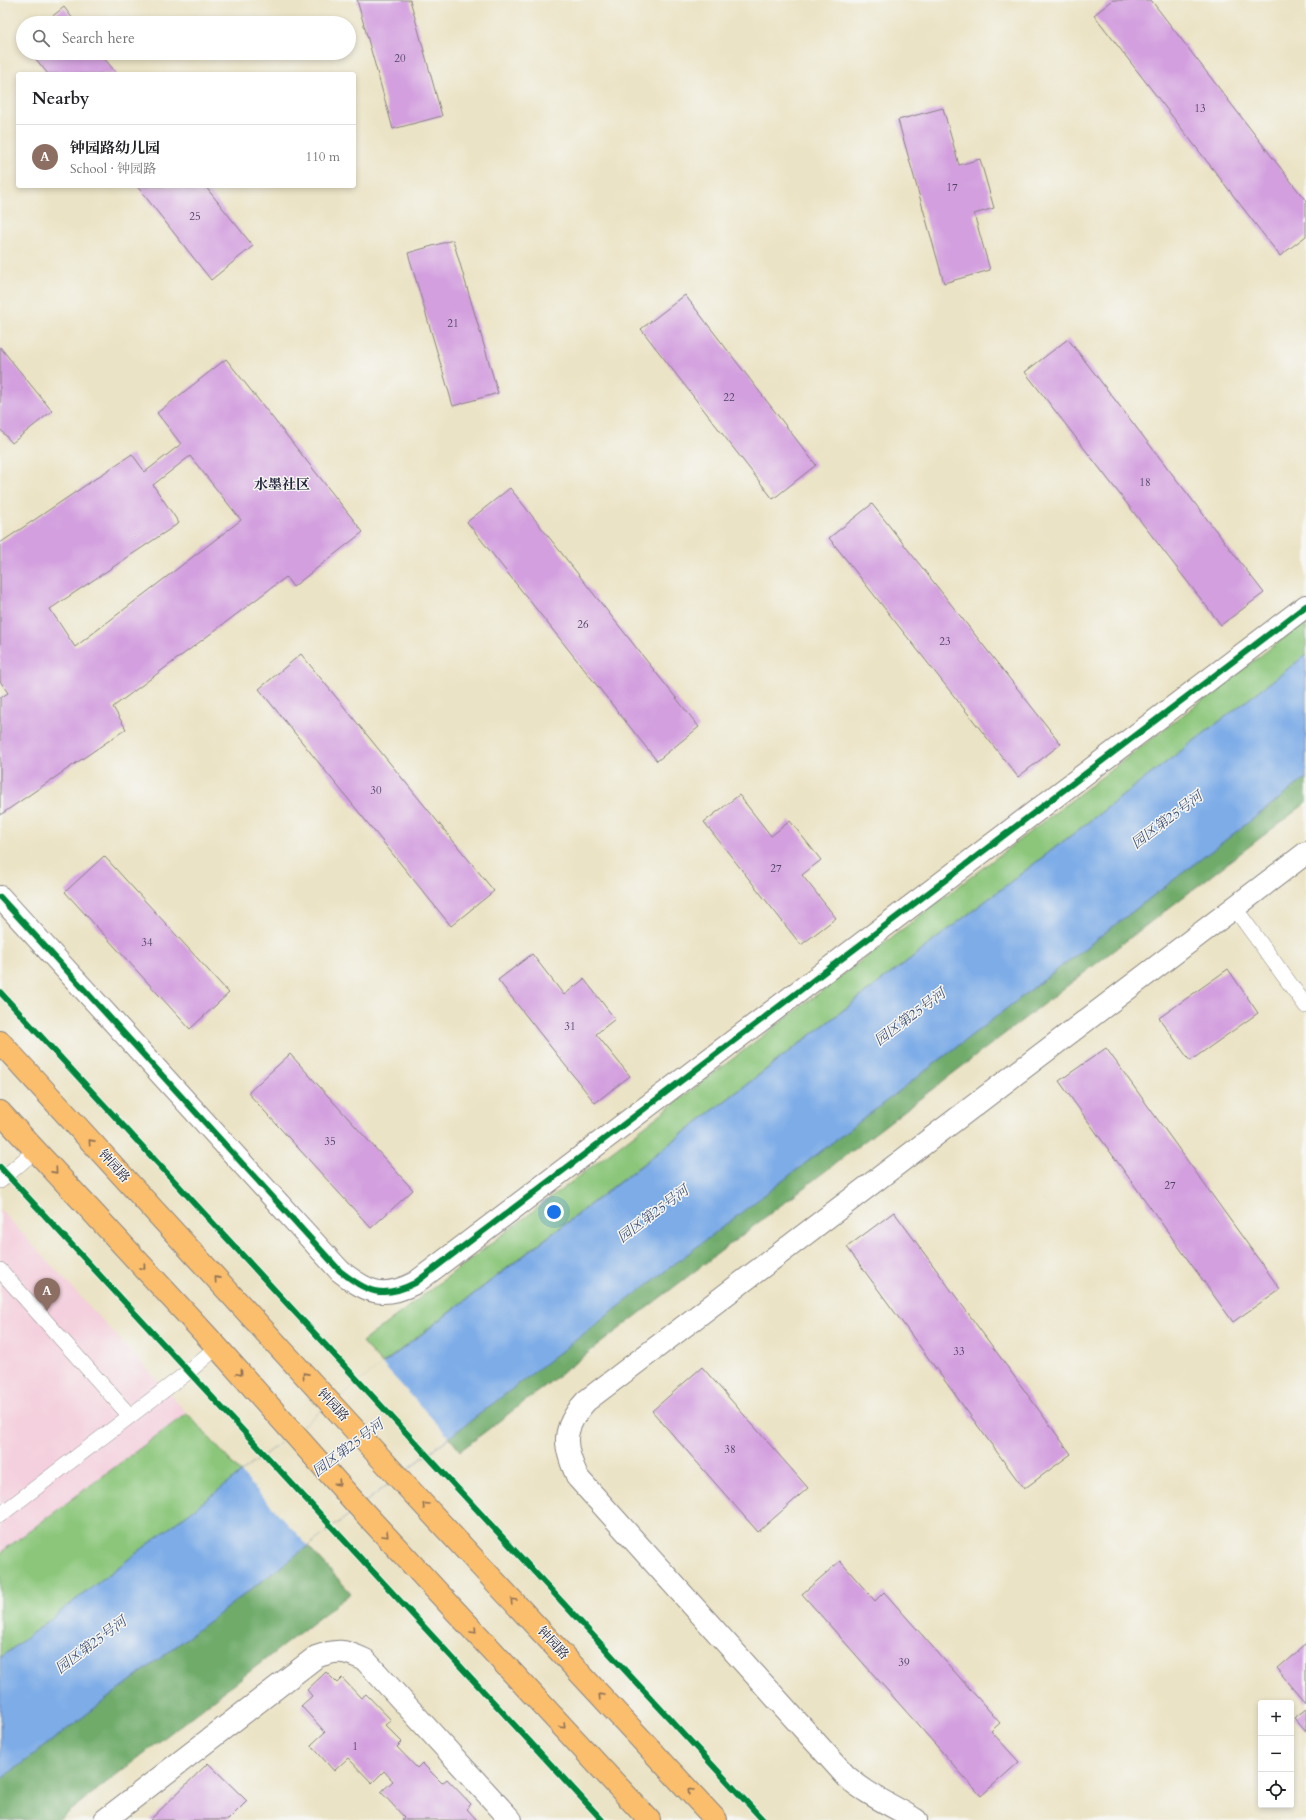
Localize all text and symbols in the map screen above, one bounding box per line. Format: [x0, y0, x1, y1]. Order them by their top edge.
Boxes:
search box [16, 16, 356, 60]
icon: search [30, 27, 52, 49]
text: Search here [62, 28, 135, 48]
house number: 20 [394, 51, 406, 66]
text: Nearby [32, 87, 89, 110]
house number: 13 [1194, 101, 1206, 116]
text: 钟园路幼儿园 [70, 138, 160, 158]
text: A [40, 148, 50, 166]
text: 110 m [306, 148, 340, 166]
text: School · 钟园路 [70, 160, 156, 178]
house number: 17 [946, 180, 958, 195]
house number: 25 [189, 209, 201, 224]
house number: 21 [447, 316, 459, 331]
house number: 22 [723, 390, 735, 405]
district label: 水墨社区 [254, 475, 310, 494]
house number: 18 [1139, 475, 1151, 490]
house number: 26 [577, 617, 589, 632]
house number: 23 [939, 634, 951, 649]
house number: 30 [370, 783, 382, 798]
water label: 园区第25号河 [1128, 785, 1209, 853]
house number: 27 [770, 861, 782, 876]
house number: 34 [141, 935, 153, 950]
water label: 园区第25号河 [871, 982, 952, 1050]
house number: 31 [564, 1019, 576, 1034]
house number: 35 [324, 1134, 336, 1149]
one-way arrow [89, 1139, 96, 1146]
street label: 钟园路 [94, 1145, 134, 1187]
one-way arrow [51, 1166, 58, 1174]
house number: 27 [1164, 1178, 1176, 1193]
water label: 园区第25号河 [614, 1179, 695, 1247]
your location [544, 1202, 564, 1222]
one-way arrow [138, 1262, 146, 1270]
one-way arrow [214, 1276, 222, 1284]
pin: A [34, 1278, 60, 1311]
house number: 33 [953, 1344, 965, 1359]
one-way arrow [235, 1369, 242, 1376]
one-way arrow [303, 1372, 310, 1379]
street label: 钟园路 [313, 1385, 353, 1425]
water label: 园区第25号河 [309, 1413, 390, 1481]
house number: 38 [724, 1442, 736, 1457]
one-way arrow [333, 1478, 340, 1486]
one-way arrow [422, 1502, 430, 1510]
one-way arrow [381, 1531, 388, 1538]
one-way arrow [510, 1598, 518, 1606]
water label: 园区第25号河 [52, 1610, 133, 1678]
street label: 钟园路 [533, 1623, 573, 1663]
one-way arrow [469, 1626, 477, 1634]
house number: 39 [898, 1655, 910, 1670]
one-way arrow [599, 1693, 606, 1701]
map controls [1258, 1700, 1294, 1808]
button: + [1258, 1700, 1294, 1736]
one-way arrow [558, 1721, 565, 1729]
button: − [1258, 1736, 1294, 1772]
house number: 1 [352, 1739, 358, 1754]
button: locate [1258, 1772, 1294, 1808]
one-way arrow [688, 1789, 695, 1796]

